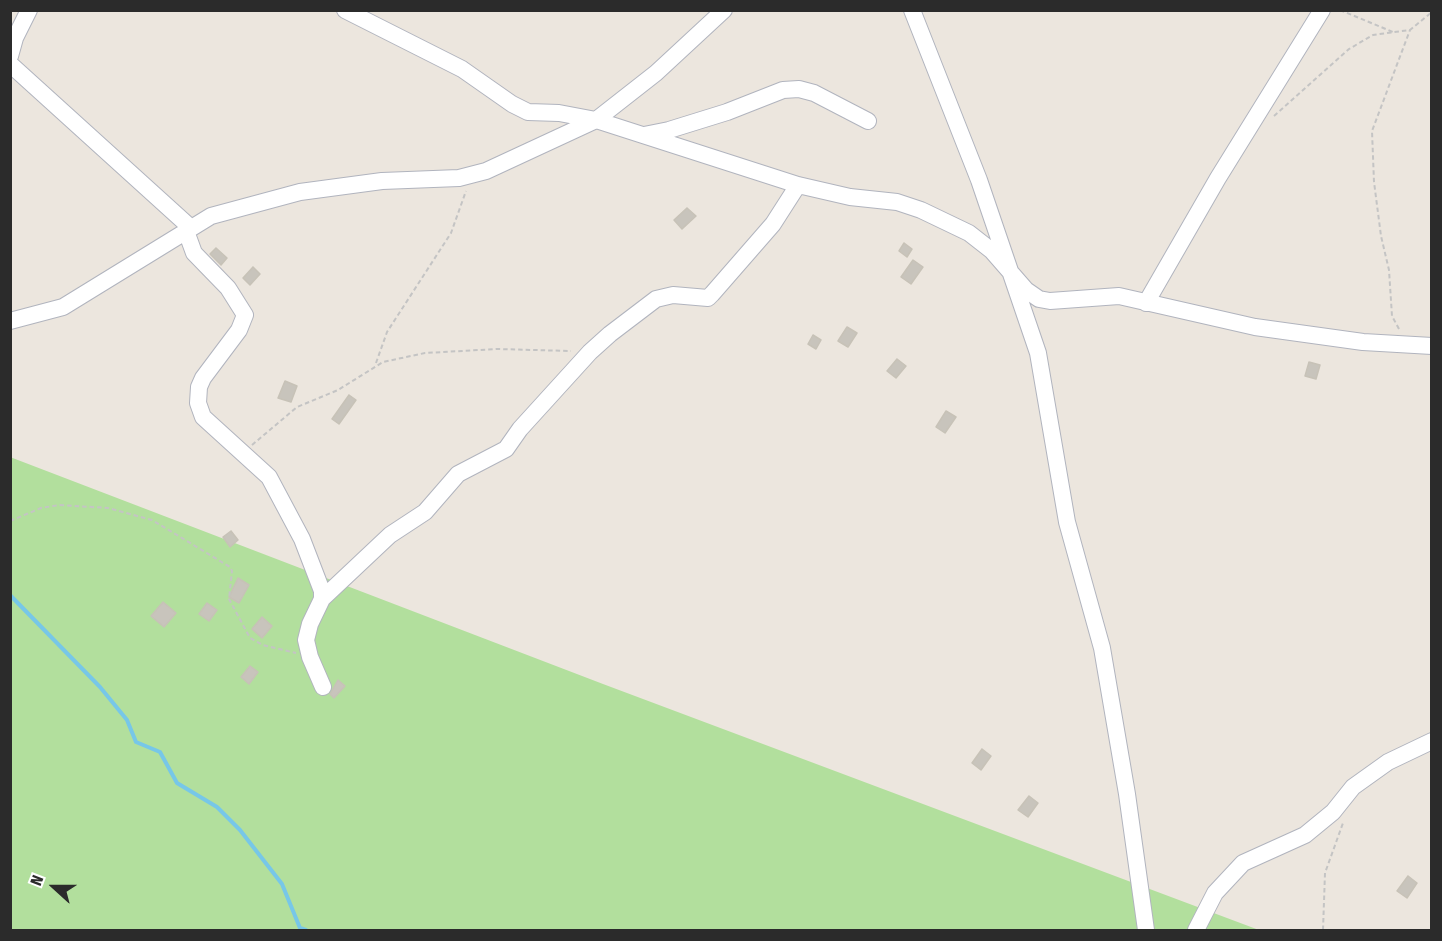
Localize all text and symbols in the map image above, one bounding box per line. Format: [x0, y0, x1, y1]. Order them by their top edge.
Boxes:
north arrow [24, 857, 84, 917]
text: N [26, 872, 47, 888]

